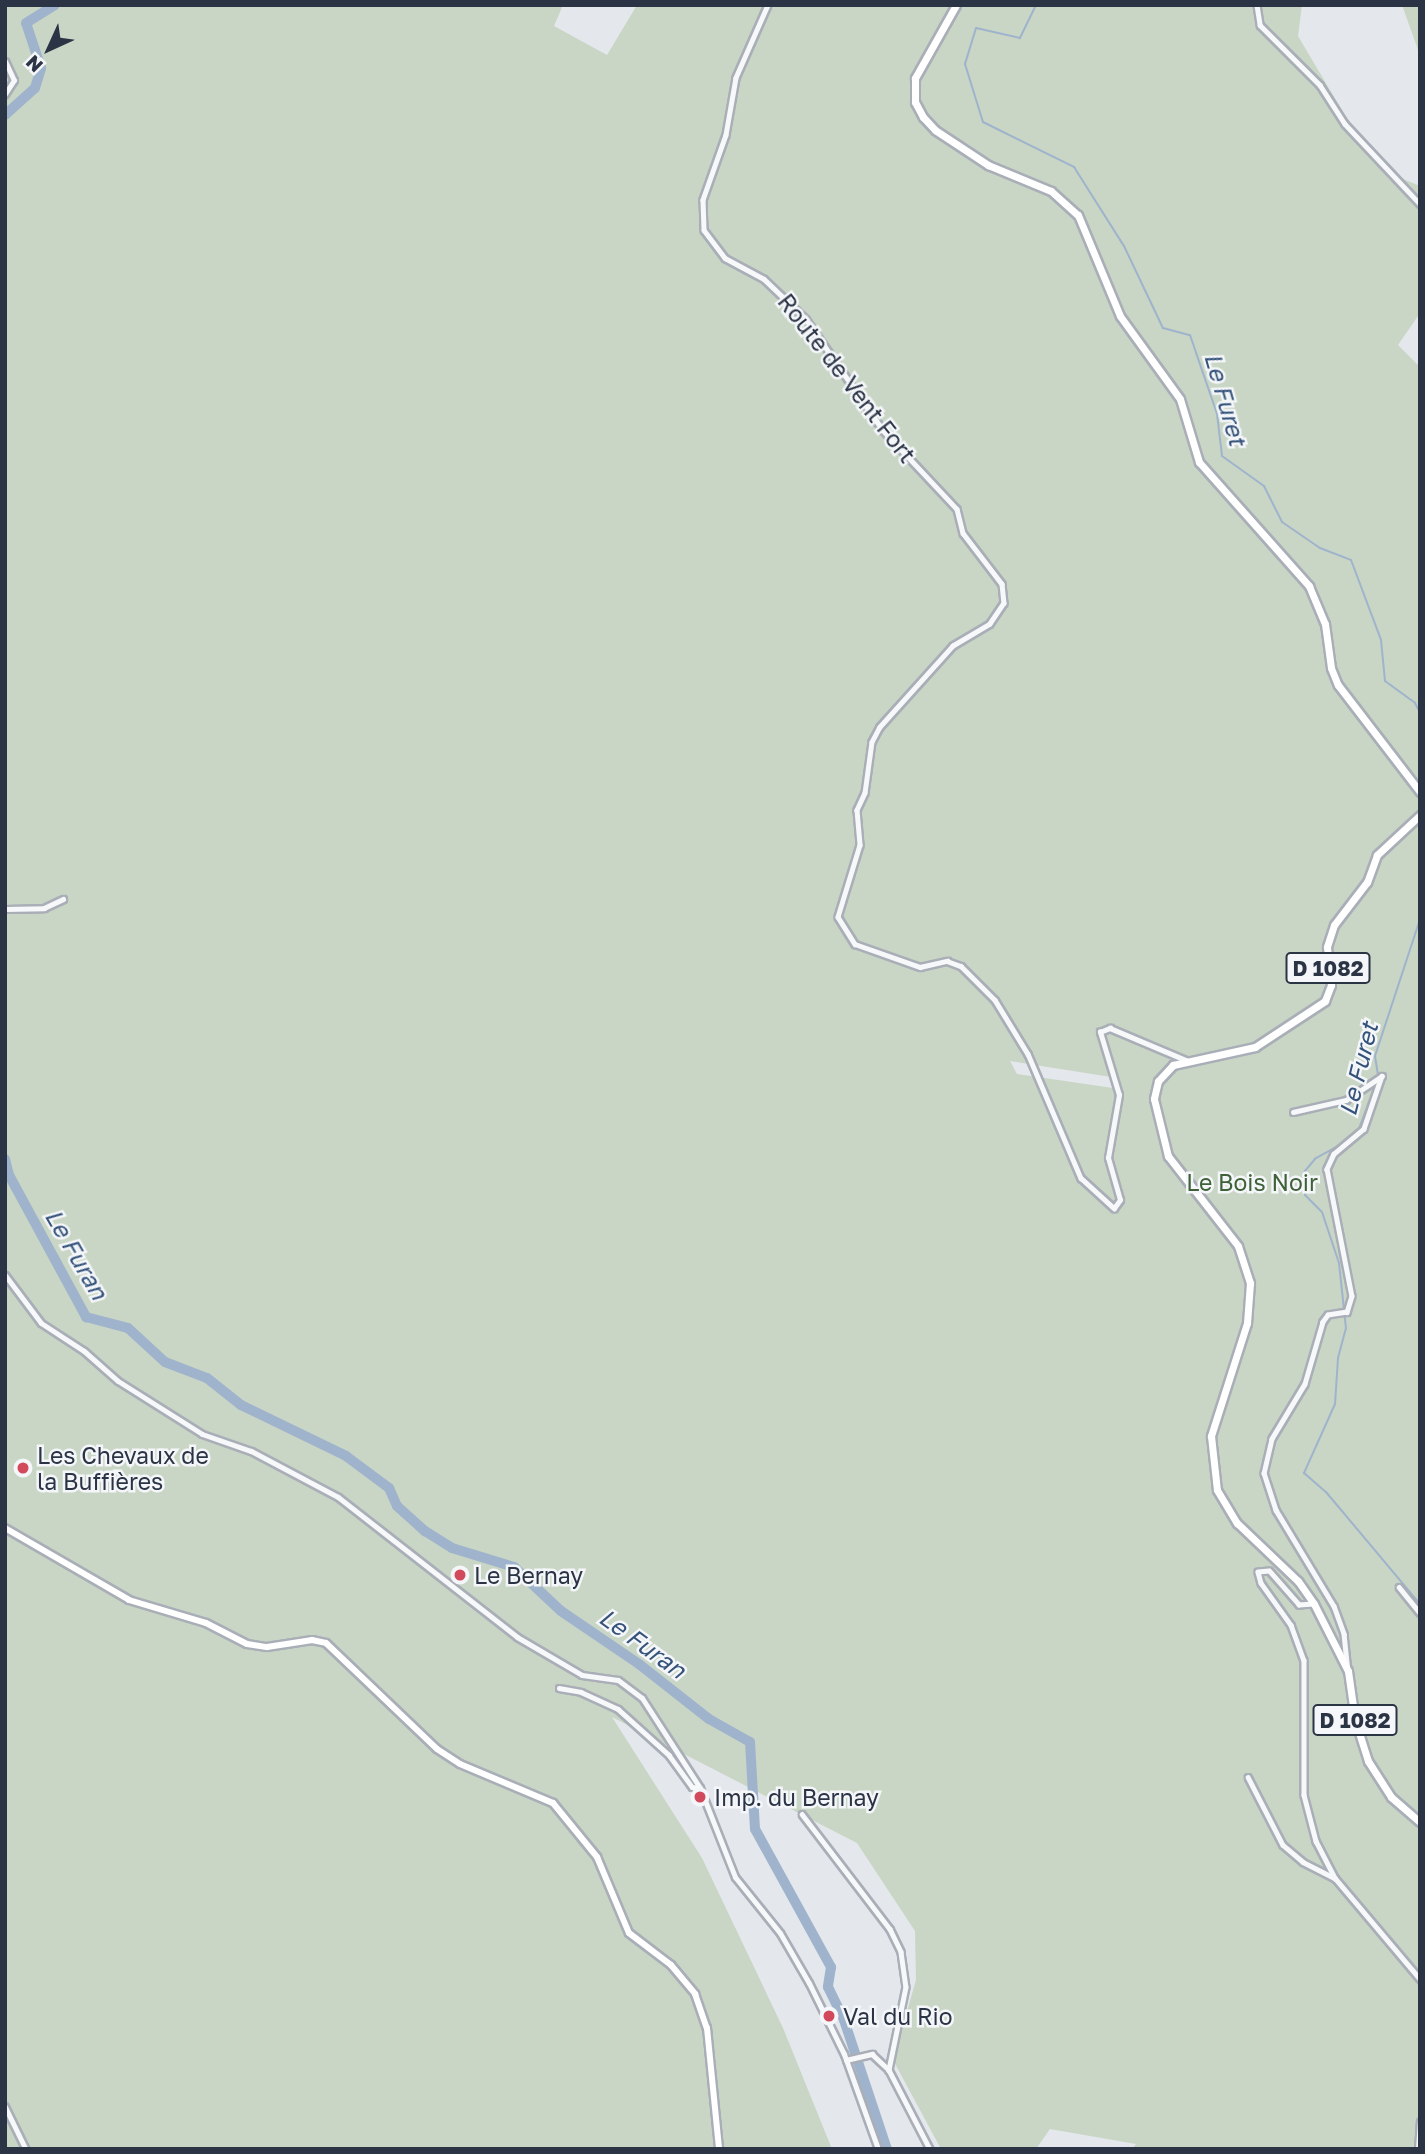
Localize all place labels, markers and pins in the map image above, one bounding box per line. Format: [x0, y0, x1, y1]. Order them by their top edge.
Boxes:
place label: Les Chevaux de la Buffières [37, 1441, 209, 1495]
marker: Les Chevaux de la Buffières [15, 1460, 31, 1476]
place label: Le Bernay [474, 1561, 583, 1589]
marker: Le Bernay [452, 1567, 468, 1583]
place label: Imp. du Bernay [714, 1783, 879, 1811]
marker: Imp. du Bernay [692, 1789, 708, 1805]
place label: Val du Rio [843, 2002, 953, 2030]
marker: Val du Rio [821, 2008, 837, 2024]

